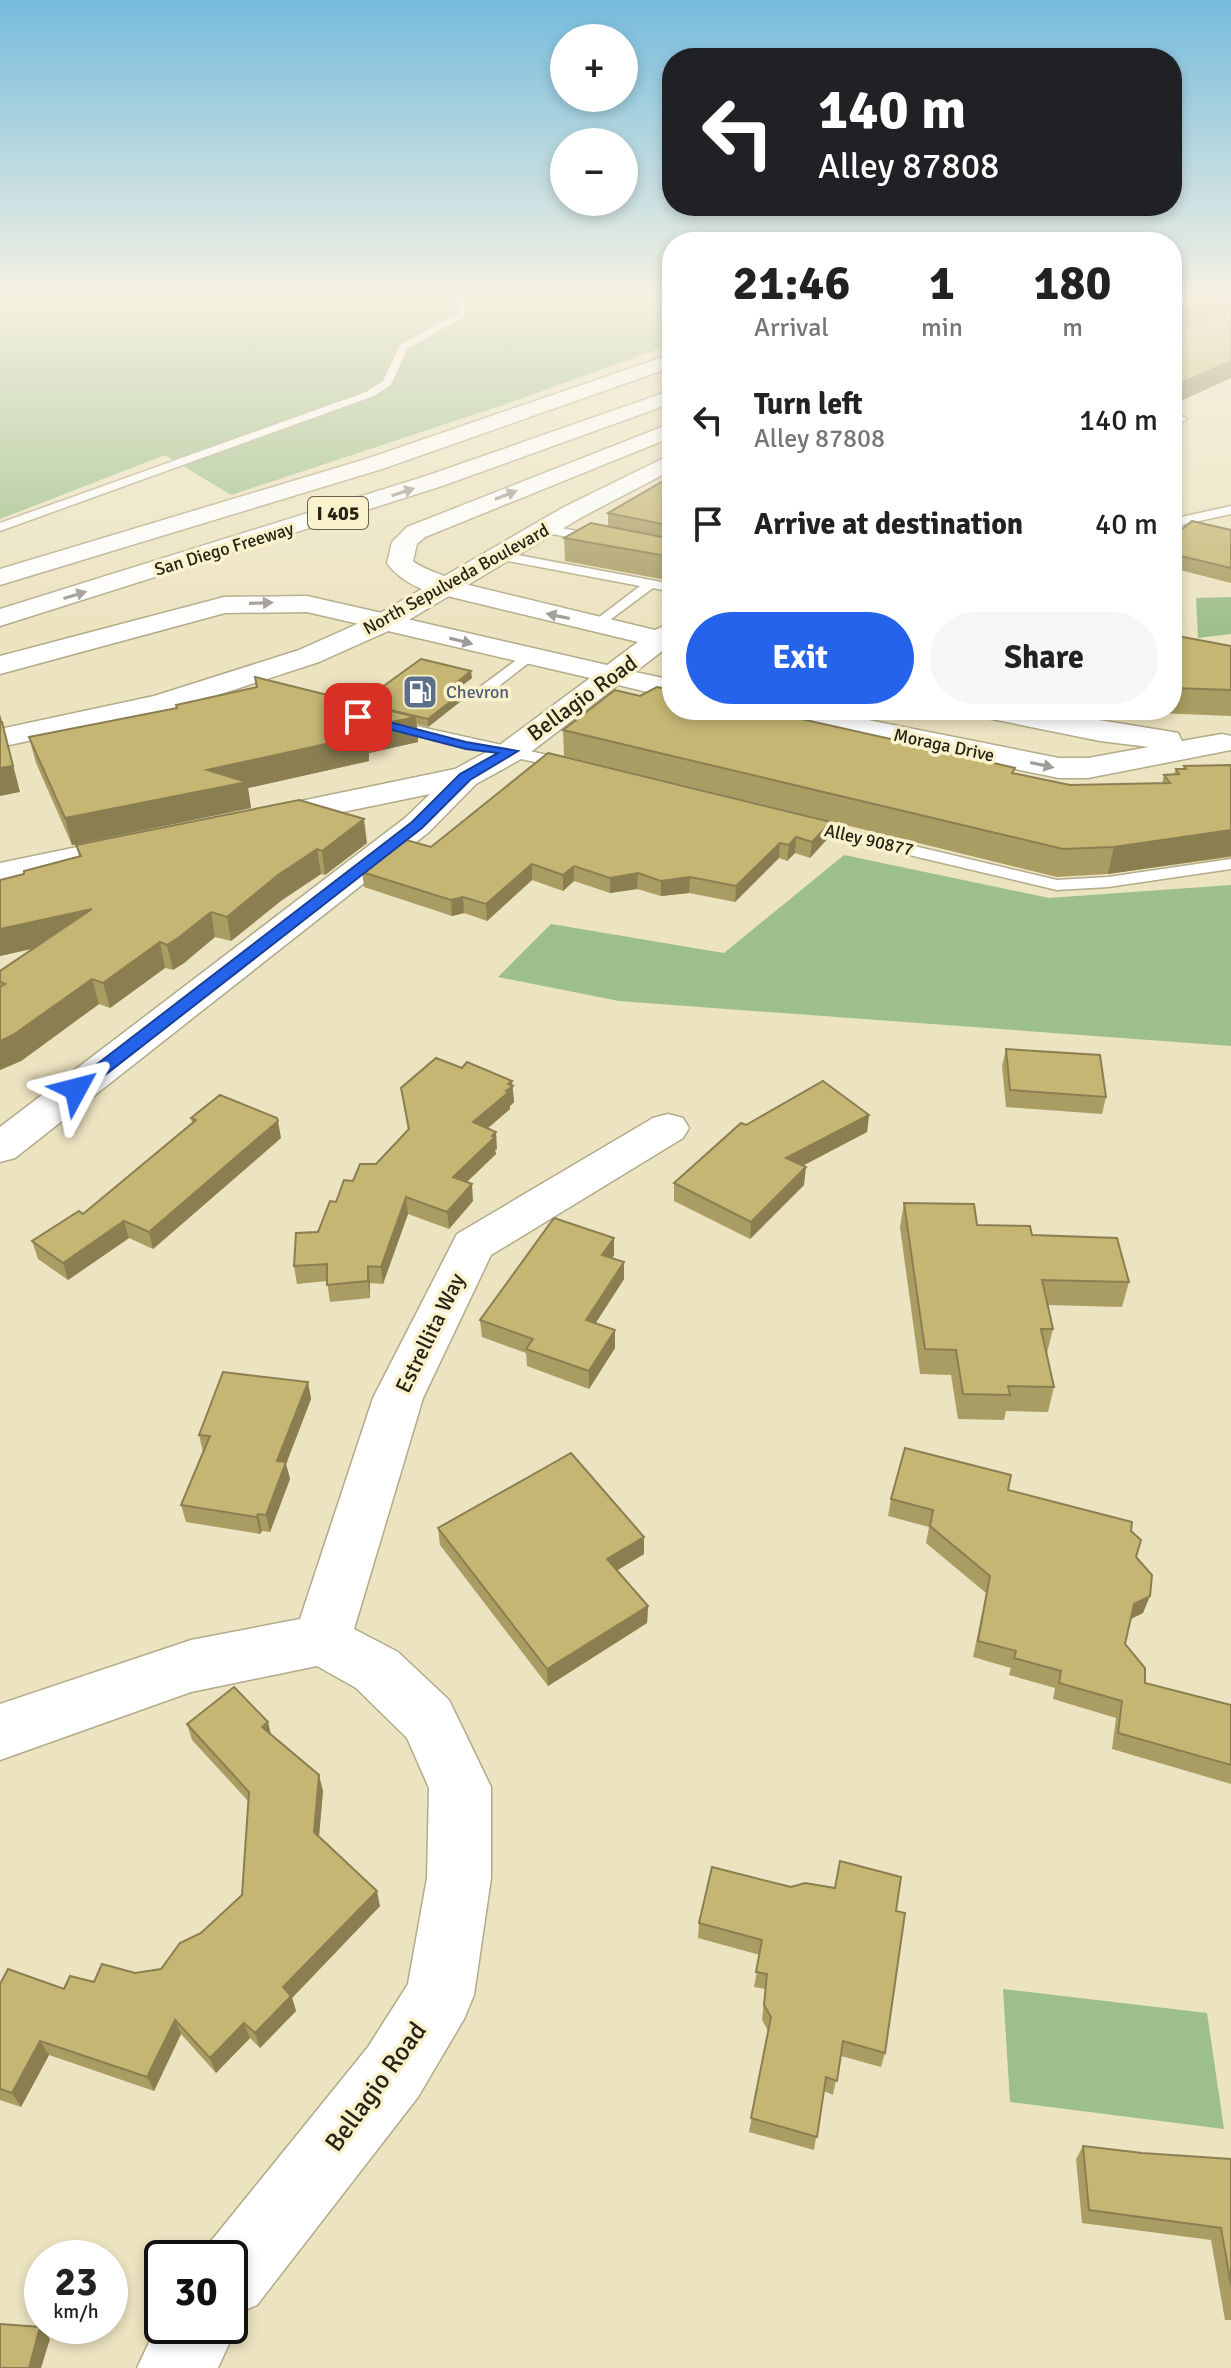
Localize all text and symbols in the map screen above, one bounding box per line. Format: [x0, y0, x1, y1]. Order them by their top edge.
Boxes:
map controls [550, 24, 638, 216]
button: + [550, 24, 638, 112]
text: 140 m [818, 75, 966, 144]
icon: left [686, 80, 790, 184]
button: − [550, 128, 638, 216]
text: Alley 87808 [818, 144, 1000, 189]
text: 21:46 [733, 254, 850, 313]
text: 1 [929, 254, 955, 313]
text: 180 [1034, 254, 1111, 313]
text: Arrival [754, 312, 829, 344]
text: min [921, 312, 963, 344]
text: m [1062, 312, 1083, 344]
text: Turn left [754, 386, 863, 423]
icon: left [686, 398, 730, 442]
text: 140 m [1079, 402, 1158, 439]
text: Alley 87808 [754, 423, 885, 455]
one-way arrow [391, 485, 415, 497]
one-way arrow [494, 488, 518, 501]
road number: I 405 [308, 497, 368, 529]
icon: arrive [686, 502, 730, 546]
text: Arrive at destination [754, 506, 1023, 543]
text: 40 m [1095, 506, 1158, 543]
street label: San Diego Freeway [152, 517, 297, 581]
street label: North Sepulveda Boulevard [359, 519, 553, 639]
one-way arrow [63, 589, 87, 601]
one-way arrow [249, 596, 274, 609]
one-way arrow [545, 609, 570, 622]
button: Exit [686, 612, 914, 704]
button: Share [930, 612, 1158, 704]
one-way arrow [449, 636, 474, 648]
street label: Bellagio Road [522, 649, 642, 747]
fuel station icon: Chevron [401, 673, 439, 711]
place label: Chevron [446, 681, 509, 703]
pin [324, 683, 392, 751]
icon: arrive [336, 695, 380, 739]
street label: Moraga Drive [892, 724, 996, 766]
one-way arrow [1029, 759, 1054, 771]
street label: Alley 90877 [822, 819, 916, 861]
position arrow [34, 1047, 118, 1131]
street label: Estrellita Way [389, 1268, 471, 1397]
street label: Bellagio Road [318, 2016, 434, 2158]
speed limit sign: 30 [144, 2240, 248, 2344]
text: 23 [54, 2257, 98, 2307]
text: km/h [53, 2299, 99, 2324]

